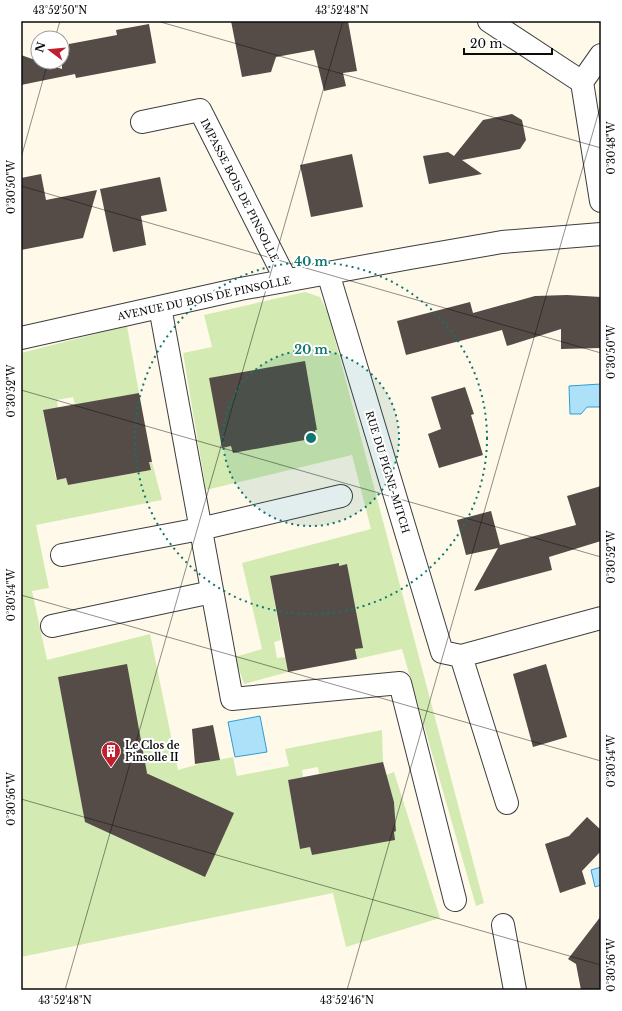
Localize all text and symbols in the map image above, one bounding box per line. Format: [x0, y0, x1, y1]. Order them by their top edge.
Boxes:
text: 43°52'50"N [33, 4, 87, 17]
text: 43°52'48"N [315, 4, 369, 17]
north arrow [30, 30, 70, 70]
scale bar [464, 30, 552, 56]
text: 20 m [470, 36, 502, 51]
text: N [32, 40, 49, 54]
street label: IMPASSE BOIS DE PINSOLLE [198, 116, 281, 264]
text: 0°30'48"W [605, 121, 618, 175]
text: 0°30'50"W [5, 160, 18, 214]
text: 40 m [294, 254, 328, 269]
street label: AVENUE DU BOIS DE PINSOLLE [115, 274, 292, 323]
text: 0°30'50"W [605, 325, 618, 379]
text: 20 m [294, 342, 328, 357]
text: 0°30'52"W [5, 364, 18, 418]
street label: RUE DU PIGNE-MITCH [363, 409, 412, 535]
centre of rings [304, 431, 318, 445]
text: 0°30'52"W [605, 530, 618, 584]
text: 0°30'54"W [5, 568, 18, 621]
text: 0°30'54"W [605, 734, 618, 787]
place label: Le Clos de Pinsolle II [125, 739, 180, 764]
building icon: Le Clos de Pinsolle II [100, 740, 122, 768]
text: 0°30'56"W [5, 772, 18, 826]
text: 0°30'56"W [605, 938, 618, 992]
text: 43°52'48"N [38, 994, 92, 1007]
text: 43°52'46"N [320, 994, 374, 1007]

